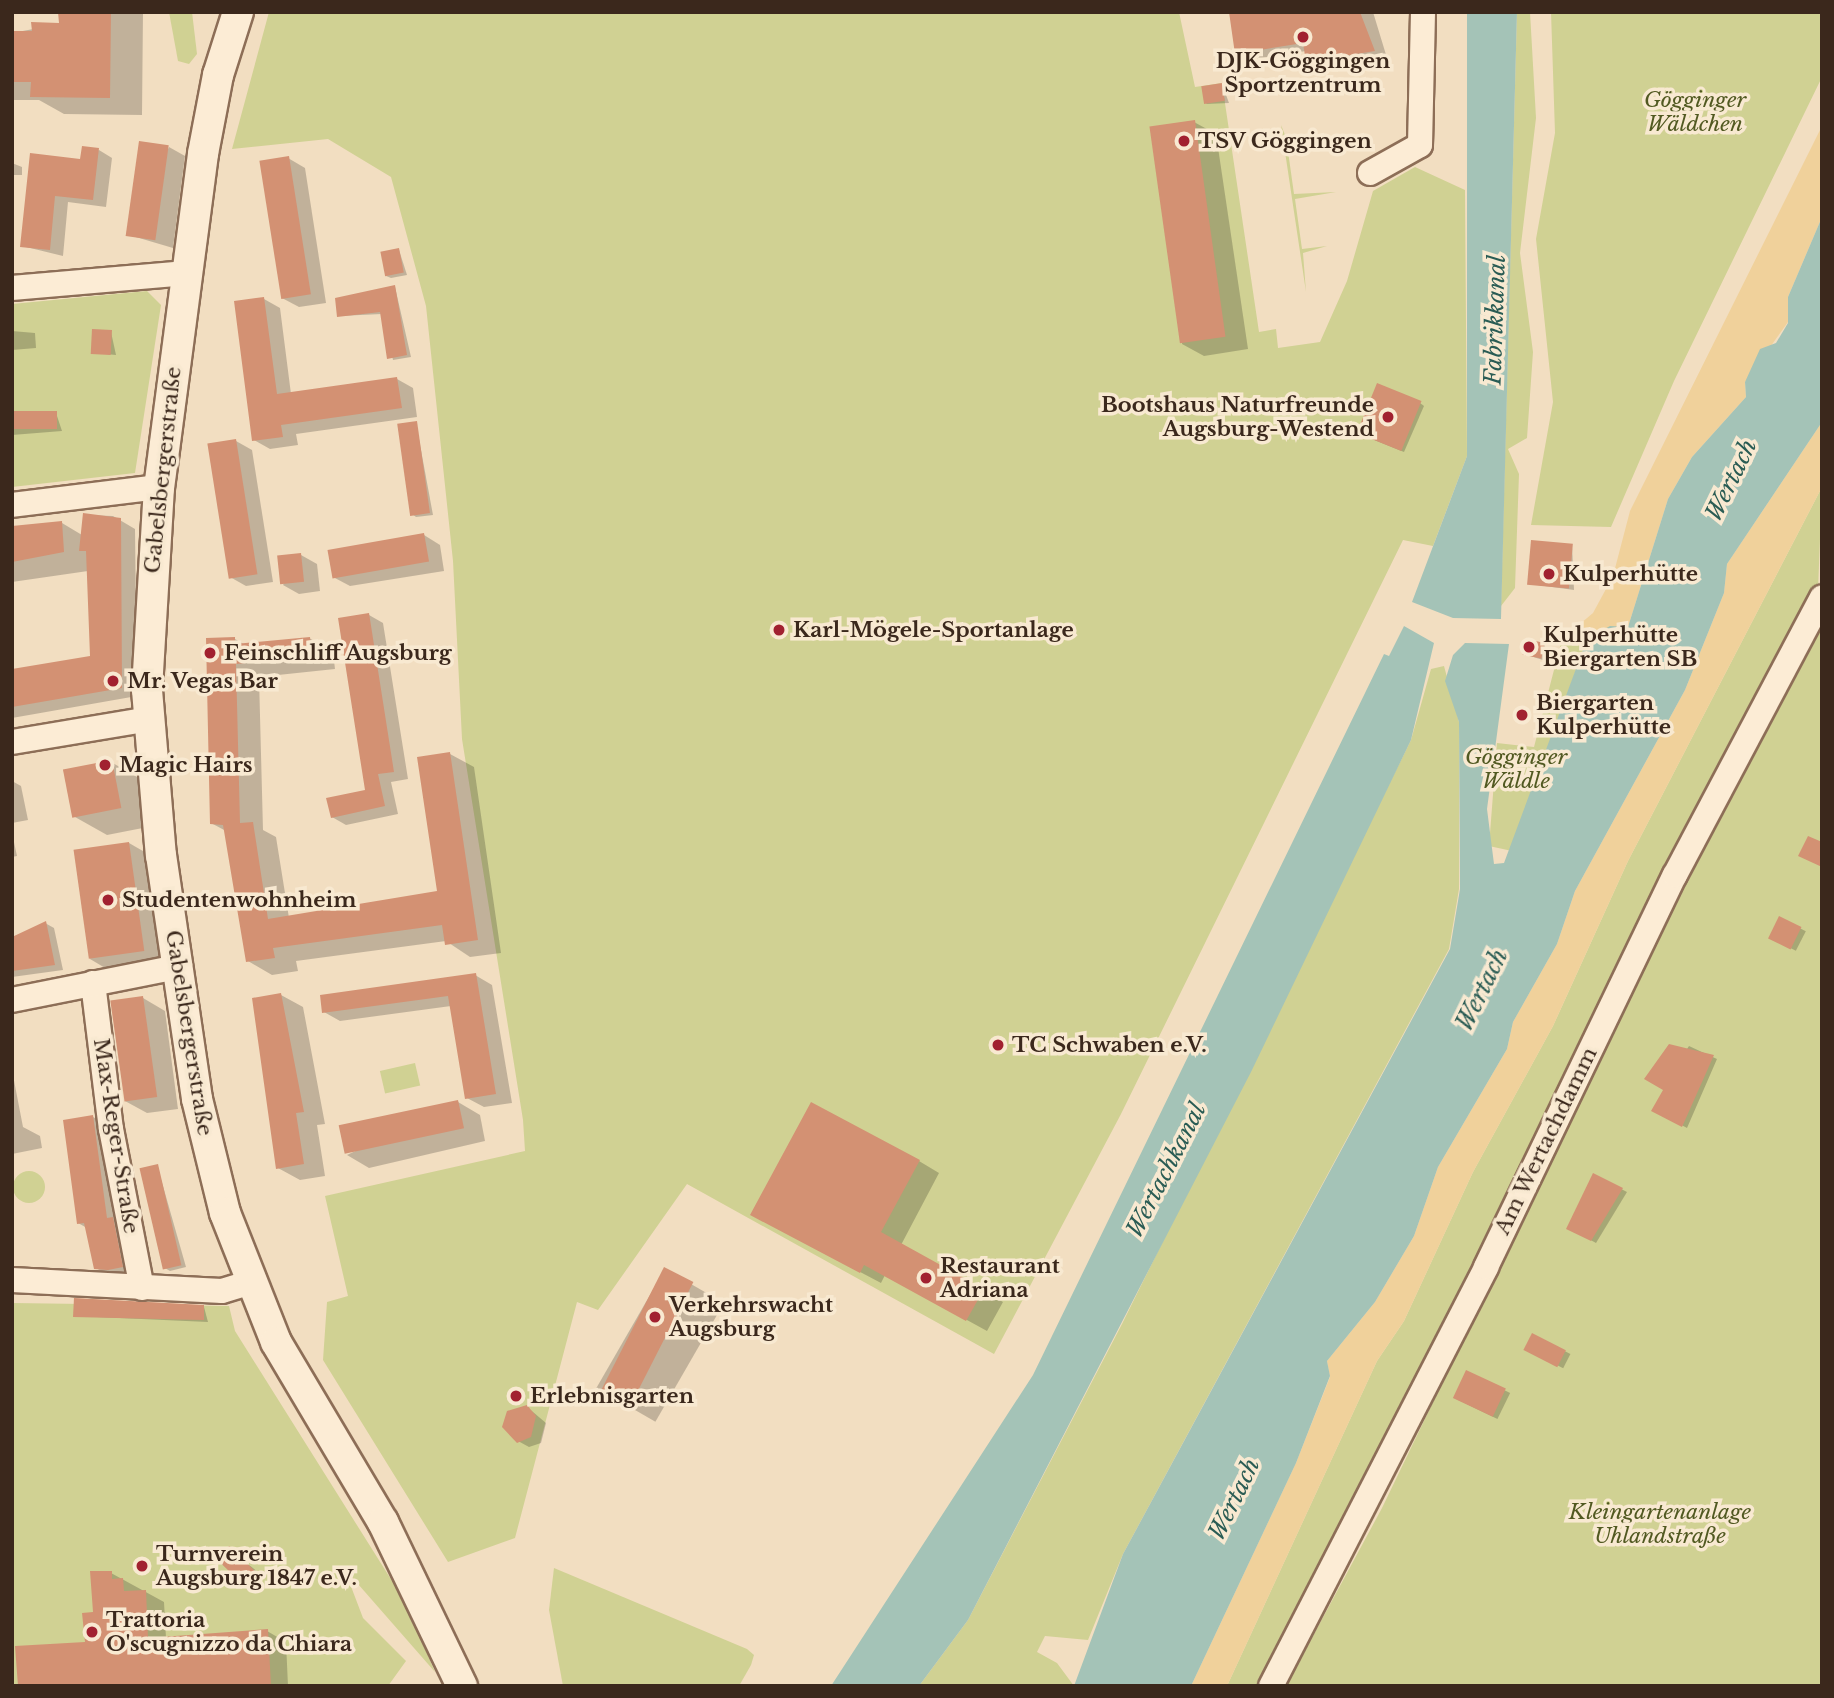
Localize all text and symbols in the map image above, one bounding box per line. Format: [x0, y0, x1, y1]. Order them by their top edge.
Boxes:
marker: DJK-Göggingen Sportzentrum [1295, 29, 1311, 45]
place label: DJK-Göggingen Sportzentrum [1216, 48, 1390, 98]
park label: Gögginger Wäldchen [1644, 87, 1746, 137]
place label: TSV Göggingen [1198, 128, 1373, 154]
marker: TSV Göggingen [1176, 133, 1192, 149]
water label: Fabrikkanal [1479, 255, 1511, 385]
street label: Gabelsbergerstraße [140, 365, 186, 575]
place label: Bootshaus Naturfreunde Augsburg-Westend [1101, 392, 1374, 442]
marker: Bootshaus Naturfreunde Augsburg-Westend [1380, 409, 1396, 425]
water label: Wertach [1699, 435, 1763, 525]
place label: Kulperhütte [1563, 561, 1698, 587]
marker: Kulperhütte [1541, 566, 1557, 582]
place label: Karl-Mögele-Sportanlage [793, 617, 1074, 643]
marker: Karl-Mögele-Sportanlage [771, 622, 787, 638]
place label: Kulperhütte Biergarten SB [1543, 622, 1697, 672]
marker: Kulperhütte Biergarten SB [1521, 639, 1537, 655]
place label: Feinschliff Augsburg [224, 640, 453, 666]
marker: Feinschliff Augsburg [202, 645, 218, 661]
place label: Mr. Vegas Bar [127, 668, 279, 694]
marker: Mr. Vegas Bar [105, 673, 121, 689]
place label: Biergarten Kulperhütte [1536, 690, 1671, 740]
marker: Biergarten Kulperhütte [1514, 707, 1530, 723]
park label: Gögginger Wäldle [1465, 744, 1567, 794]
place label: Magic Hairs [119, 752, 253, 778]
marker: Magic Hairs [97, 757, 113, 773]
place label: Studentenwohnheim [122, 887, 356, 913]
marker: Studentenwohnheim [100, 892, 116, 908]
street label: Gabelsbergerstraße [160, 928, 218, 1138]
water label: Wertach [1450, 945, 1514, 1035]
place label: TC Schwaben e.V. [1012, 1032, 1207, 1058]
street label: Max-Reger-Straße [88, 1036, 144, 1236]
marker: TC Schwaben e.V. [990, 1037, 1006, 1053]
street label: Am Wertachdamm [1490, 1043, 1602, 1239]
water label: Wertachkanal [1120, 1098, 1212, 1242]
place label: Restaurant Adriana [940, 1253, 1060, 1303]
marker: Restaurant Adriana [918, 1270, 934, 1286]
place label: Verkehrswacht Augsburg [669, 1292, 833, 1342]
marker: Verkehrswacht Augsburg [647, 1309, 663, 1325]
place label: Erlebnisgarten [530, 1383, 694, 1409]
marker: Erlebnisgarten [508, 1388, 524, 1404]
water label: Wertach [1202, 1454, 1266, 1544]
park label: Kleingartenanlage Uhlandstraße [1569, 1499, 1751, 1549]
place label: Turnverein Augsburg 1847 e.V. [156, 1541, 357, 1591]
marker: Turnverein Augsburg 1847 e.V. [134, 1558, 150, 1574]
place label: Trattoria O'scugnizzo da Chiara [106, 1607, 352, 1657]
marker: Trattoria O'scugnizzo da Chiara [84, 1624, 100, 1640]

